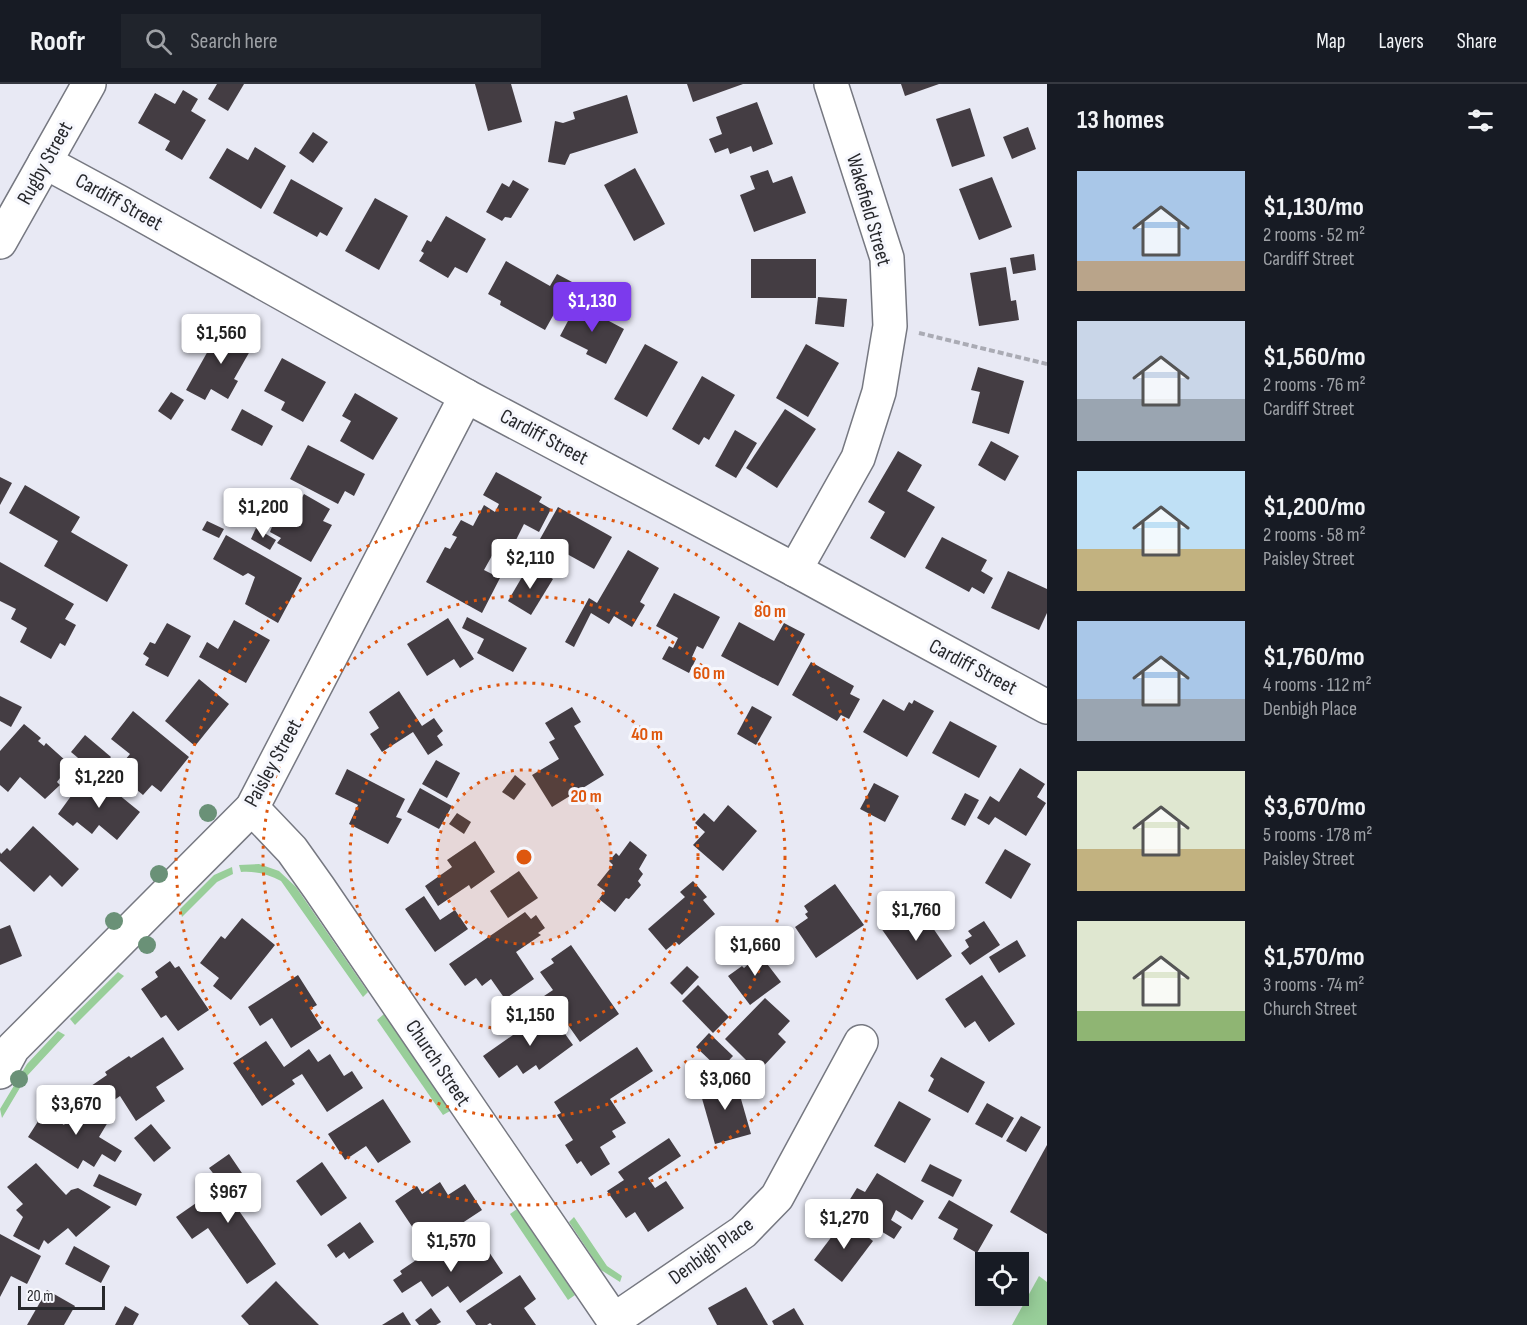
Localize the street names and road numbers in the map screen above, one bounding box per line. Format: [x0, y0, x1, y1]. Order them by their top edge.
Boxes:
street label: Rugby Street [12, 117, 78, 209]
street label: Wakefield Street [841, 151, 897, 269]
street label: Cardiff Street [71, 168, 167, 236]
street label: Cardiff Street [496, 403, 592, 471]
street label: Cardiff Street [925, 633, 1021, 701]
street label: Paisley Street [239, 715, 307, 811]
street label: Church Street [400, 1015, 476, 1111]
street label: Denbigh Place [664, 1212, 758, 1290]

